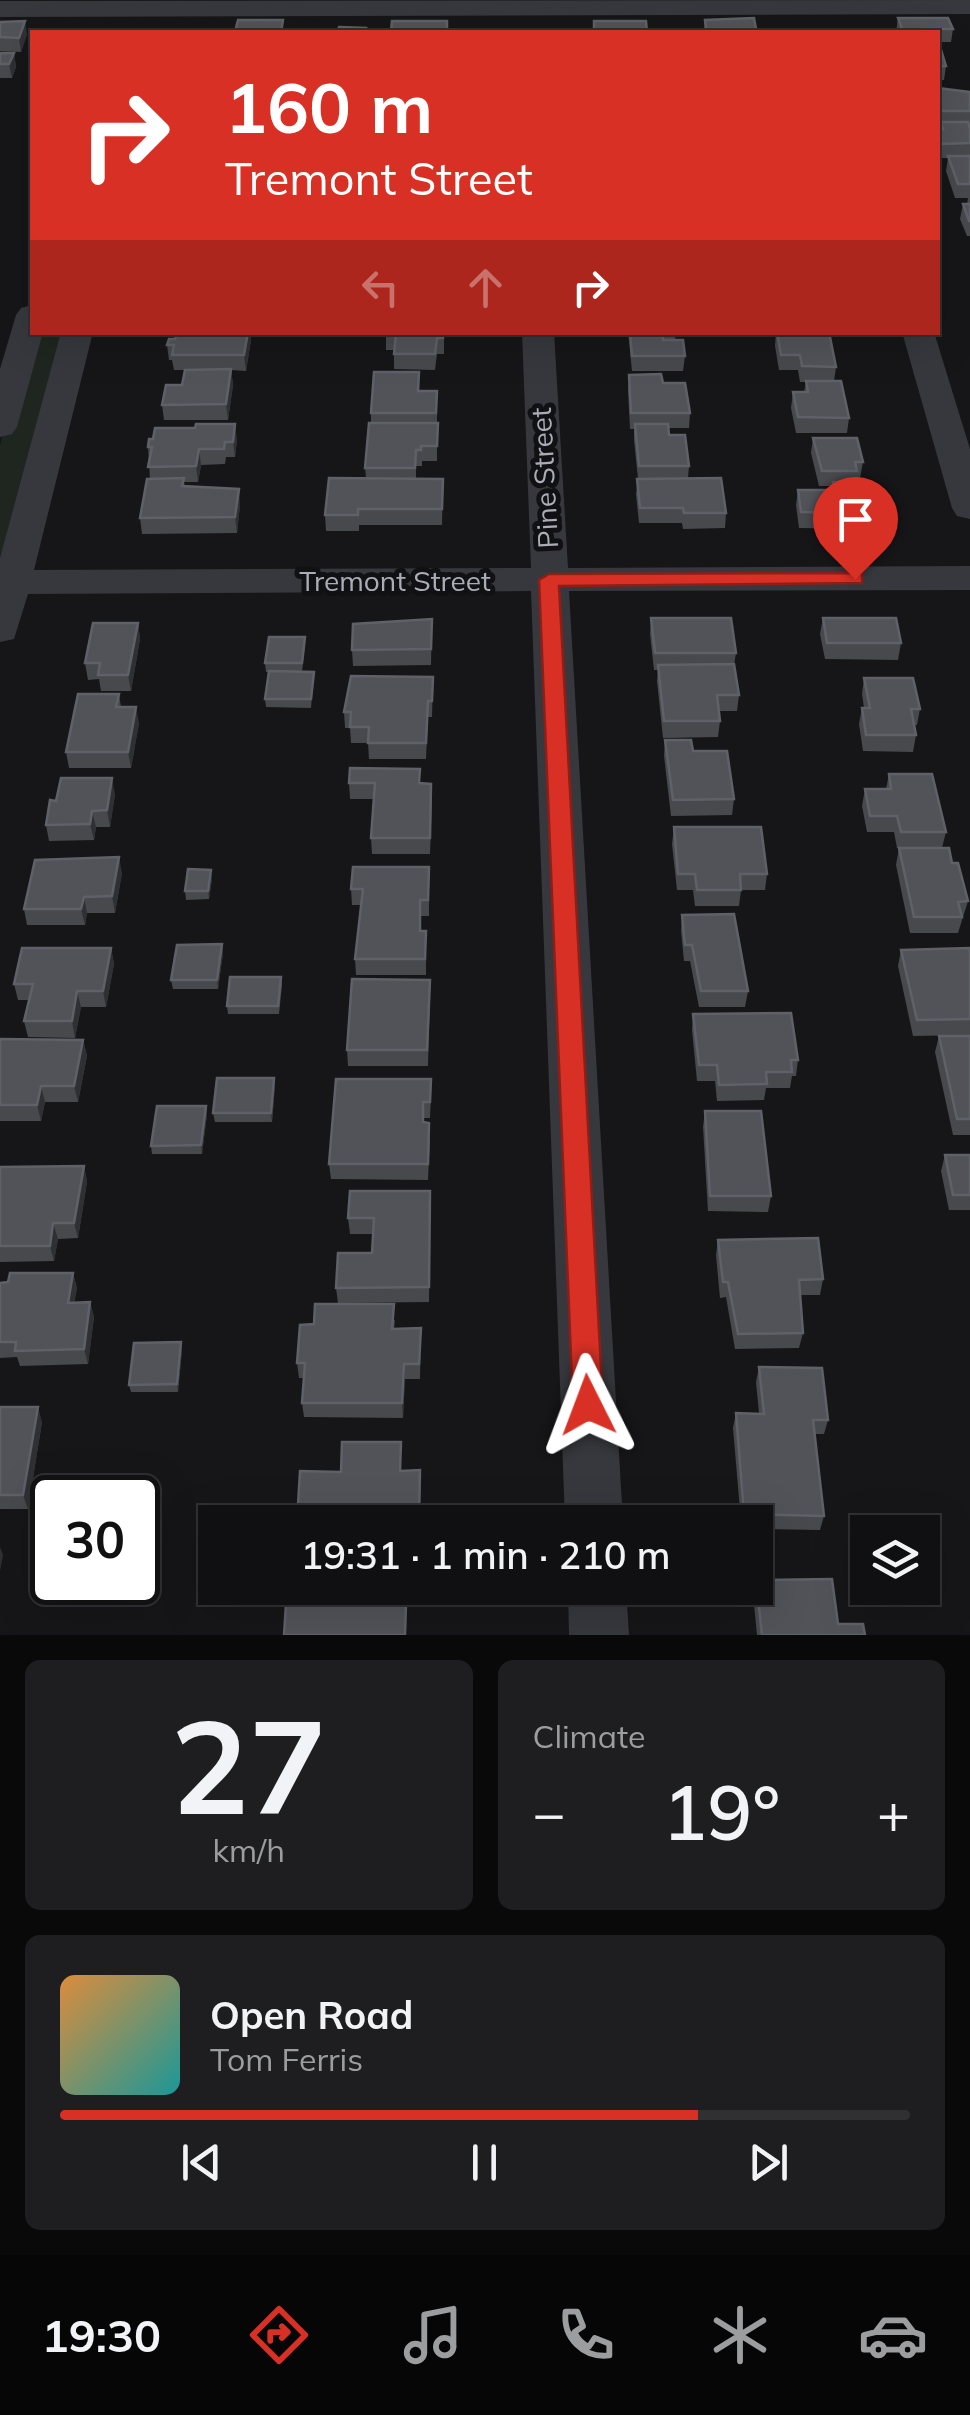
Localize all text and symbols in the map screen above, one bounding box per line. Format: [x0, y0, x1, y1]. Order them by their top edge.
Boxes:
text: 160 m [225, 63, 433, 151]
icon: right [60, 70, 190, 200]
text: Tremont Street [225, 150, 533, 206]
icon: left [353, 260, 408, 315]
icon: ahead [458, 260, 513, 315]
icon: right [563, 260, 618, 315]
street label: Pine Street [523, 406, 565, 549]
pin [813, 477, 898, 580]
icon: arrive [828, 492, 883, 547]
street label: Tremont Street [299, 563, 491, 598]
position arrow [536, 1353, 640, 1457]
speed limit sign: 30 [30, 1475, 160, 1605]
map controls [850, 1515, 940, 1605]
button: layers [850, 1515, 940, 1605]
text: 19:31 · 1 min · 210 m [300, 1531, 671, 1579]
text: 27 [171, 1683, 327, 1847]
text: Climate [533, 1716, 645, 1756]
text: 19° [662, 1765, 780, 1859]
text: − [533, 1778, 566, 1847]
text: + [877, 1778, 910, 1847]
text: km/h [213, 1830, 285, 1870]
text: Open Road [210, 1991, 413, 2039]
text: Tom Ferris [210, 2039, 363, 2079]
icon: previous [174, 2135, 229, 2190]
icon: pause [457, 2135, 512, 2190]
icon: next [741, 2135, 796, 2190]
icon: directions [244, 2300, 314, 2370]
icon: music [398, 2300, 468, 2370]
icon: phone [551, 2300, 621, 2370]
icon: climate [705, 2300, 775, 2370]
icon: car [858, 2300, 928, 2370]
text: 19:30 [42, 2307, 161, 2363]

